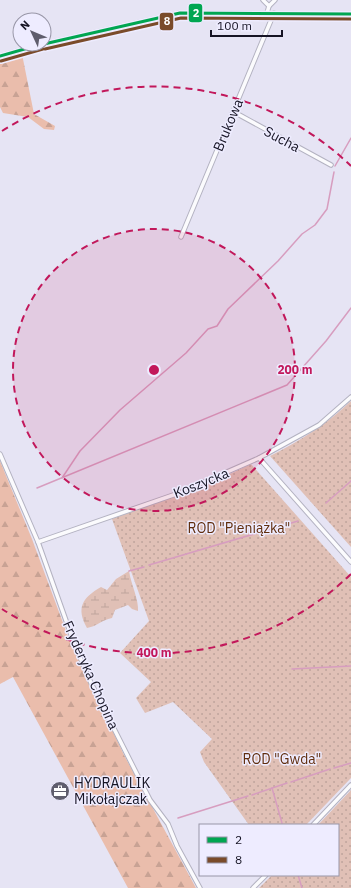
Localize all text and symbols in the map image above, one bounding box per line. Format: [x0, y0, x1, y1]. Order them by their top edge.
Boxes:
line badge: 2 [188, 3, 203, 23]
text: 2 [193, 6, 200, 20]
north arrow [12, 12, 52, 52]
line badge: 8 [159, 12, 174, 31]
scale bar [211, 12, 282, 38]
text: 8 [164, 14, 171, 28]
text: N [17, 17, 33, 33]
text: 100 m [217, 18, 252, 33]
street label: Brukowa [209, 96, 247, 154]
street label: Sucha [261, 122, 304, 156]
text: 200 m [277, 362, 313, 377]
centre of rings [147, 363, 161, 377]
street label: Koszycka [171, 464, 232, 502]
park label: ROD "Pieniążka" [188, 519, 290, 537]
street label: Fryderyka Chopina [59, 618, 123, 733]
text: 400 m [136, 645, 172, 660]
park label: ROD "Gwda" [243, 750, 321, 768]
place label: HYDRAULIK Mikołajczak [74, 774, 150, 808]
office icon: HYDRAULIK Mikołajczak [49, 780, 71, 802]
legend [199, 824, 339, 876]
text: 2 [235, 832, 242, 847]
text: 8 [235, 852, 242, 867]

